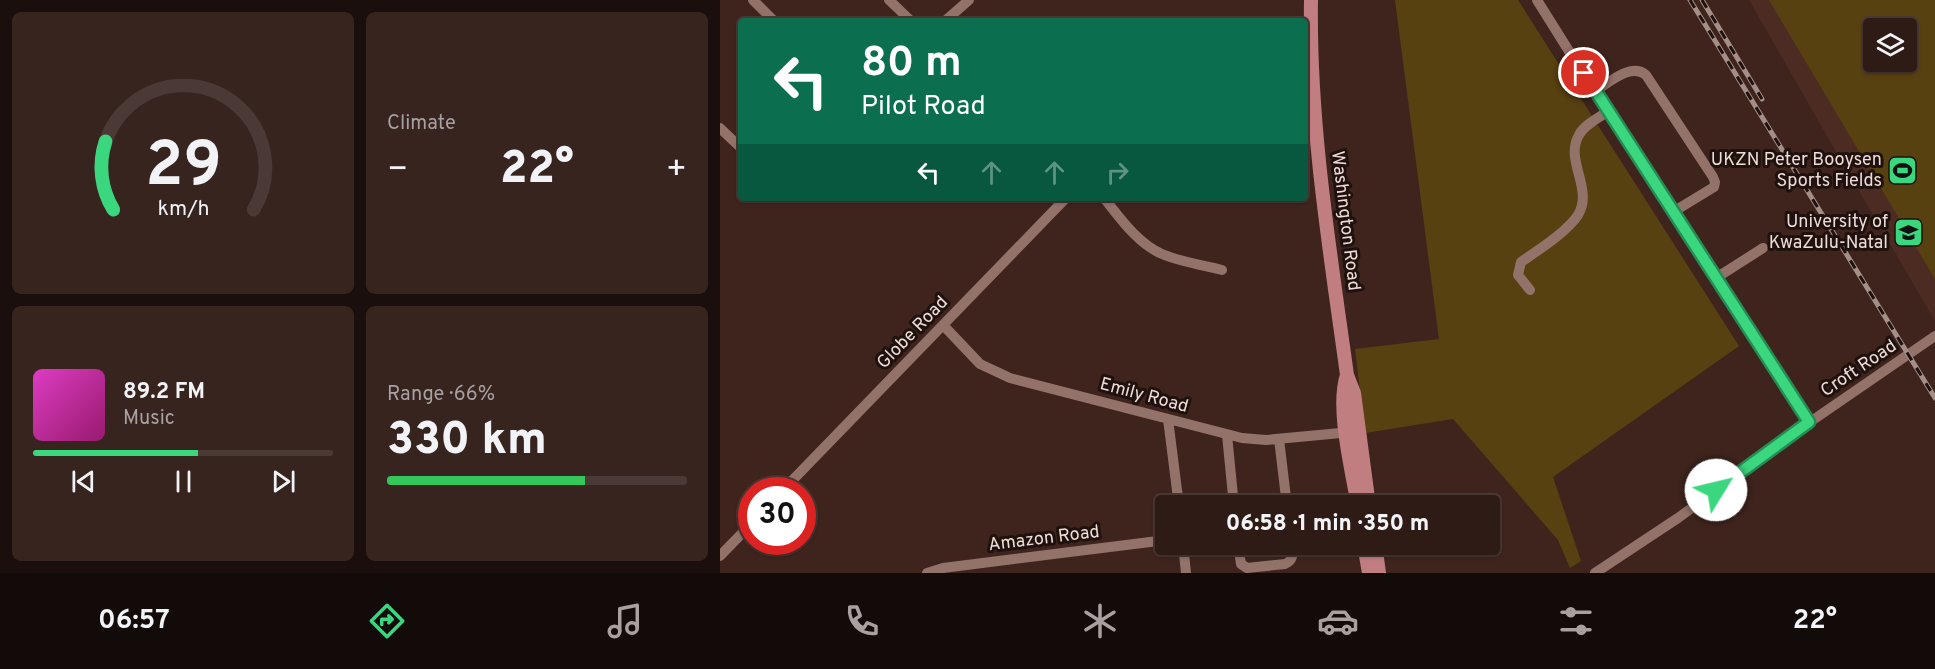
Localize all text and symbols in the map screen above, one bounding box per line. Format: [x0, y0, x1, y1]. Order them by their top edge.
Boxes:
map controls [1863, 18, 1917, 72]
button: layers [1863, 18, 1917, 72]
text: 80 m [861, 38, 962, 91]
icon: left [762, 42, 840, 120]
pin [1558, 47, 1609, 98]
icon: arrive [1567, 56, 1600, 89]
text: Pilot Road [861, 90, 986, 124]
text: Climate [387, 111, 456, 137]
text: 29 [145, 129, 221, 208]
text: 22° [500, 142, 574, 199]
place label: UKZN Peter Booysen Sports Fields [1711, 149, 1882, 193]
text: − [387, 150, 408, 192]
text: + [666, 150, 687, 192]
street label: Washington Road [1325, 150, 1365, 292]
sports icon: UKZN Peter Booysen Sports Fields [1887, 154, 1919, 186]
icon: left [912, 156, 945, 189]
icon: ahead [975, 156, 1008, 189]
icon: ahead [1038, 156, 1071, 189]
icon: right [1101, 156, 1134, 189]
text: km/h [157, 196, 209, 223]
place label: University of KwaZulu-Natal [1769, 211, 1888, 255]
school or university icon: University of KwaZulu-Natal [1893, 216, 1925, 248]
street label: Globe Road [872, 292, 954, 374]
street label: Croft Road [1817, 335, 1901, 403]
street label: Emily Road [1097, 373, 1191, 419]
text: 89.2 FM [123, 379, 205, 406]
text: Range · 66% [387, 382, 495, 408]
text: Music [123, 406, 175, 432]
text: 330 km [387, 413, 547, 470]
position arrow [1684, 458, 1748, 522]
icon: previous [67, 465, 100, 498]
icon: pause [167, 465, 200, 498]
icon: next [267, 465, 300, 498]
speed limit sign: 30 [738, 477, 816, 555]
text: 06:58 · 1 min · 350 m [1226, 511, 1429, 538]
street label: Amazon Road [987, 521, 1101, 557]
icon: directions [366, 600, 408, 642]
icon: music [604, 600, 646, 642]
icon: phone [841, 600, 883, 642]
icon: climate [1079, 600, 1121, 642]
icon: car [1317, 600, 1359, 642]
icon: filters [1555, 600, 1597, 642]
text: 06:57 [98, 604, 170, 638]
text: 22° [1793, 604, 1837, 638]

